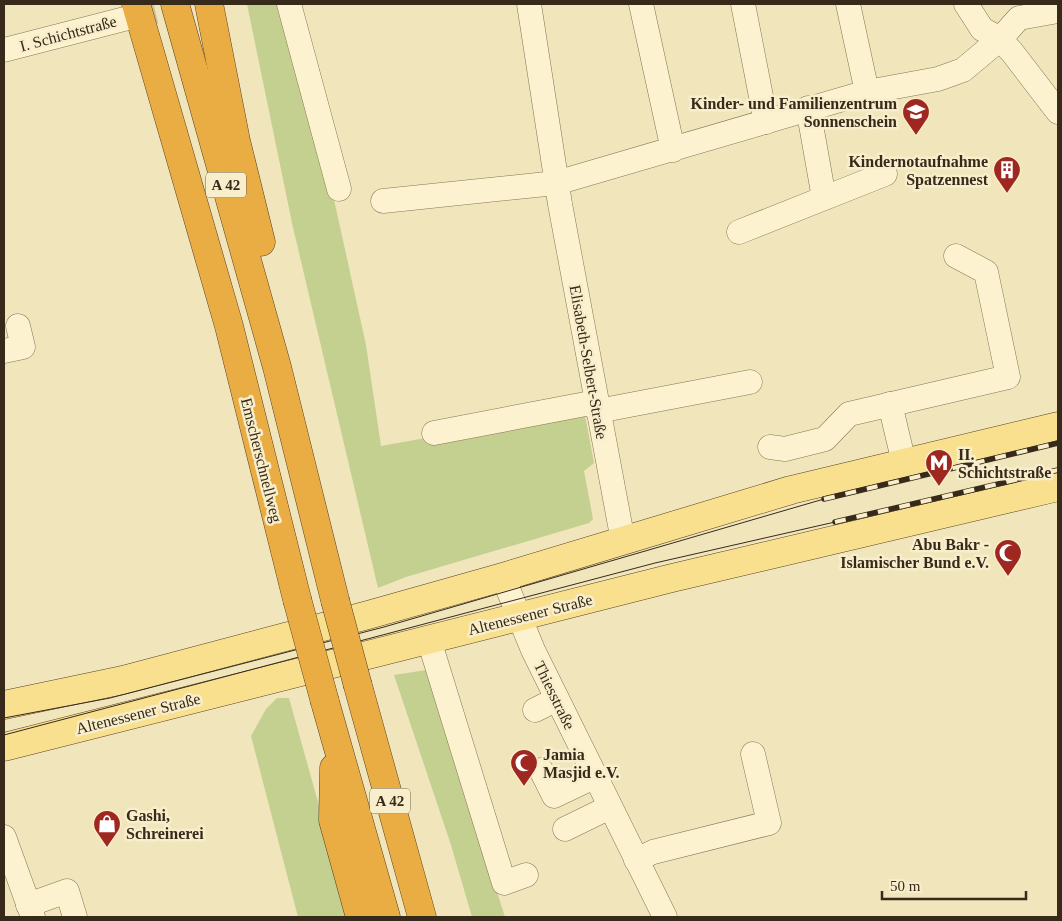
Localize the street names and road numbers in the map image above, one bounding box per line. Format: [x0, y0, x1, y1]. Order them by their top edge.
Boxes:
street label: I. Schichtstraße [18, 12, 118, 55]
road number: A 42 [206, 172, 246, 198]
street label: Elisabeth-Selbert-Straße [567, 284, 610, 441]
street label: Emscherschnellweg [237, 396, 285, 524]
street label: Altenessener Straße [466, 591, 594, 638]
street label: Thiesstraße [531, 658, 578, 732]
street label: Altenessener Straße [74, 690, 202, 737]
road number: A 42 [370, 788, 410, 814]

